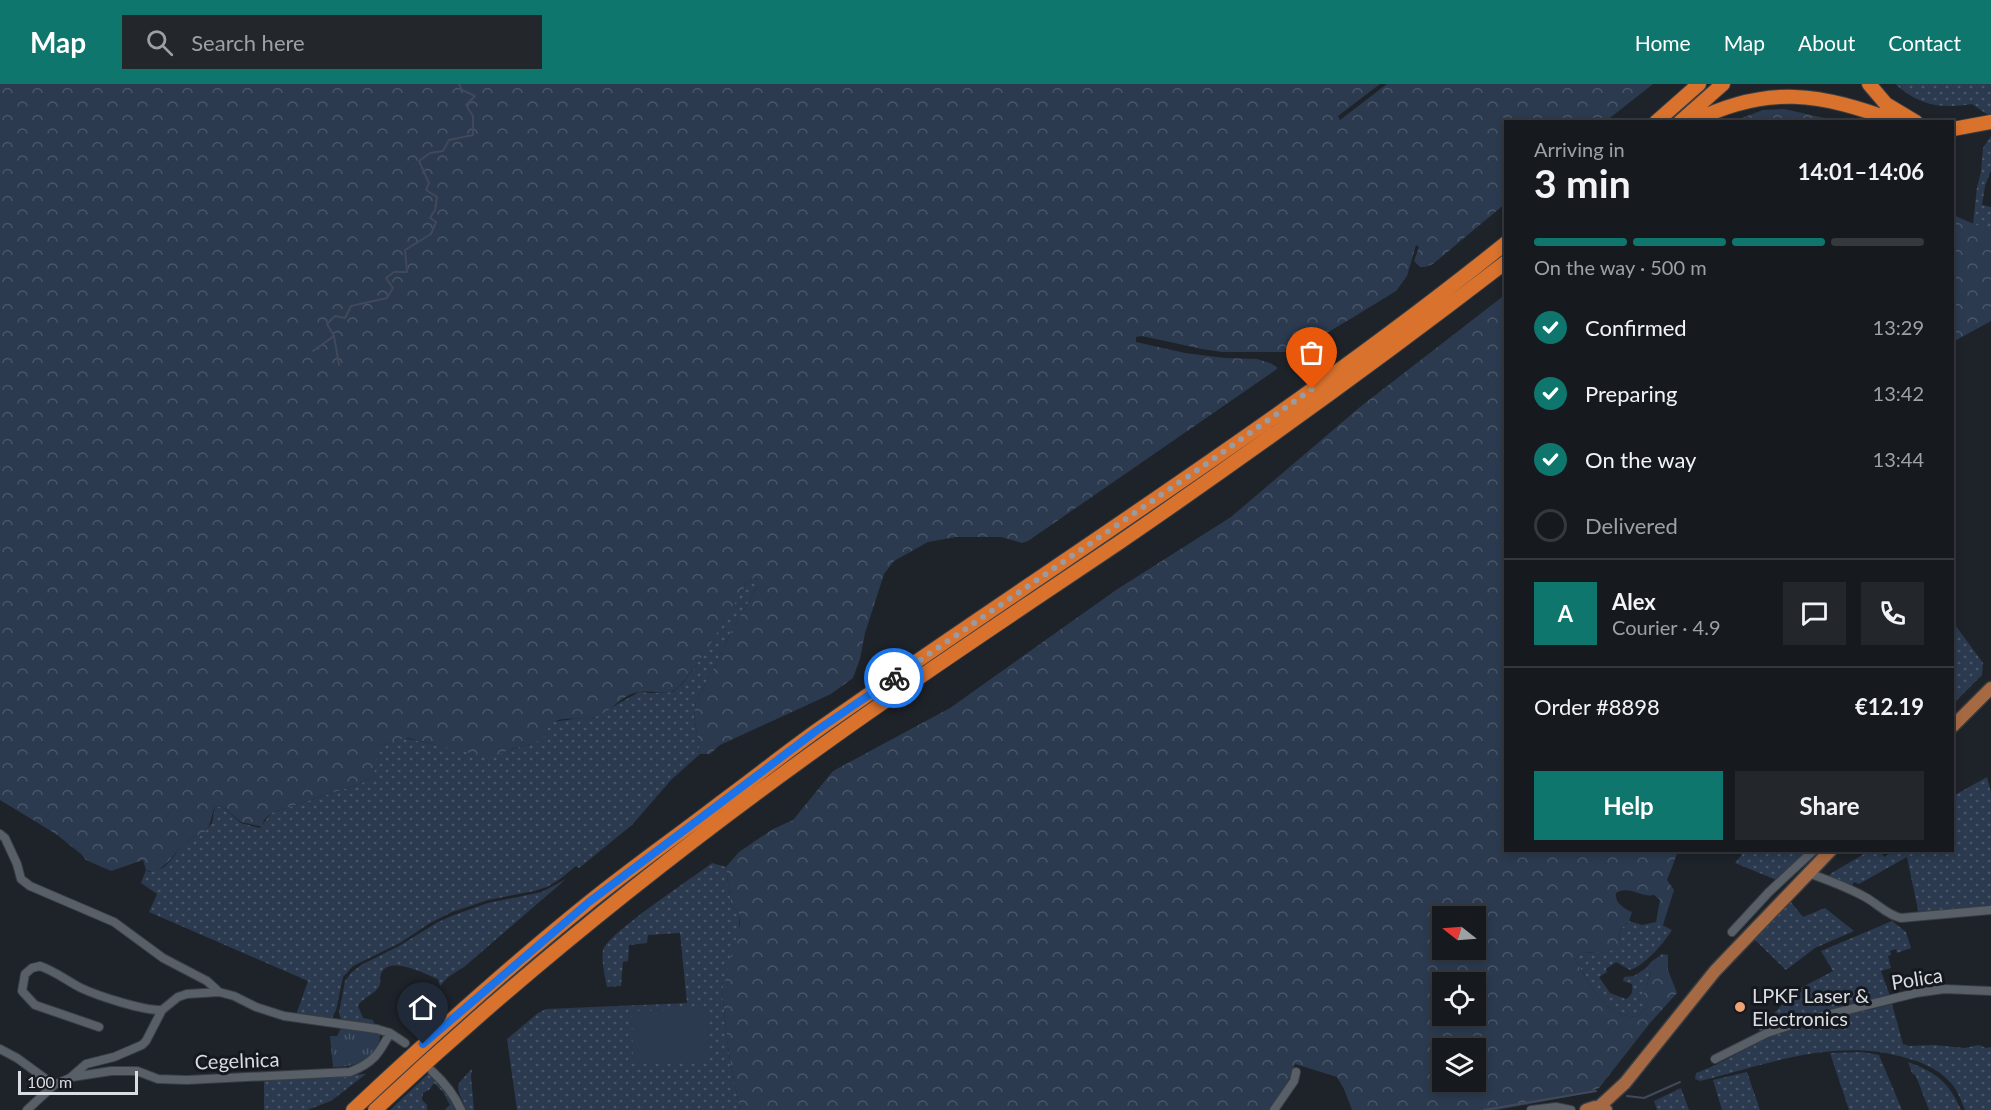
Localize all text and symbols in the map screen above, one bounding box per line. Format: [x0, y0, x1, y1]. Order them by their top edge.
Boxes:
search box [122, 15, 542, 69]
text: Map [30, 25, 86, 59]
icon: search [143, 26, 176, 59]
text: Search here [191, 29, 305, 56]
text: Home [1635, 30, 1691, 55]
text: Map [1724, 30, 1765, 55]
text: About [1798, 30, 1855, 55]
text: Contact [1888, 30, 1961, 55]
text: Arriving in [1534, 137, 1625, 161]
text: 14:01–14:06 [1798, 158, 1924, 185]
text: 3 min [1534, 160, 1631, 206]
text: On the way · 500 m [1534, 255, 1707, 279]
icon: check [1534, 311, 1567, 344]
text: Confirmed [1585, 314, 1687, 341]
text: 13:29 [1873, 315, 1924, 339]
pin [1286, 327, 1337, 389]
icon: bag [1295, 336, 1328, 369]
icon: check [1534, 377, 1567, 410]
text: Preparing [1585, 380, 1677, 407]
text: 13:42 [1873, 381, 1924, 405]
icon: check [1534, 443, 1567, 476]
text: On the way [1585, 446, 1696, 473]
text: 13:44 [1873, 447, 1924, 471]
text: Delivered [1585, 512, 1678, 539]
button: chat [1783, 582, 1846, 645]
button: phone [1861, 582, 1924, 645]
text: Alex [1612, 588, 1656, 615]
text: A [1558, 600, 1573, 627]
text: Courier · 4.9 [1612, 615, 1721, 639]
courier [864, 648, 924, 708]
icon: bike [878, 662, 911, 695]
text: Order #8898 [1534, 693, 1660, 720]
text: €12.19 [1855, 693, 1924, 720]
button: Help [1534, 771, 1723, 840]
button: Share [1735, 771, 1924, 840]
north arrow [1432, 906, 1486, 960]
map controls [1432, 906, 1486, 1092]
street label: Polica [1889, 962, 1944, 994]
button: locate [1432, 972, 1486, 1026]
pin [397, 982, 448, 1044]
place label: LPKF Laser & Electronics [1752, 983, 1870, 1030]
icon: home [406, 991, 439, 1024]
marker: LPKF Laser & Electronics [1733, 1000, 1747, 1014]
button: layers [1432, 1038, 1486, 1092]
street label: Cegelnica [194, 1047, 280, 1073]
scale bar [18, 1068, 138, 1096]
text: 100 m [27, 1072, 72, 1091]

